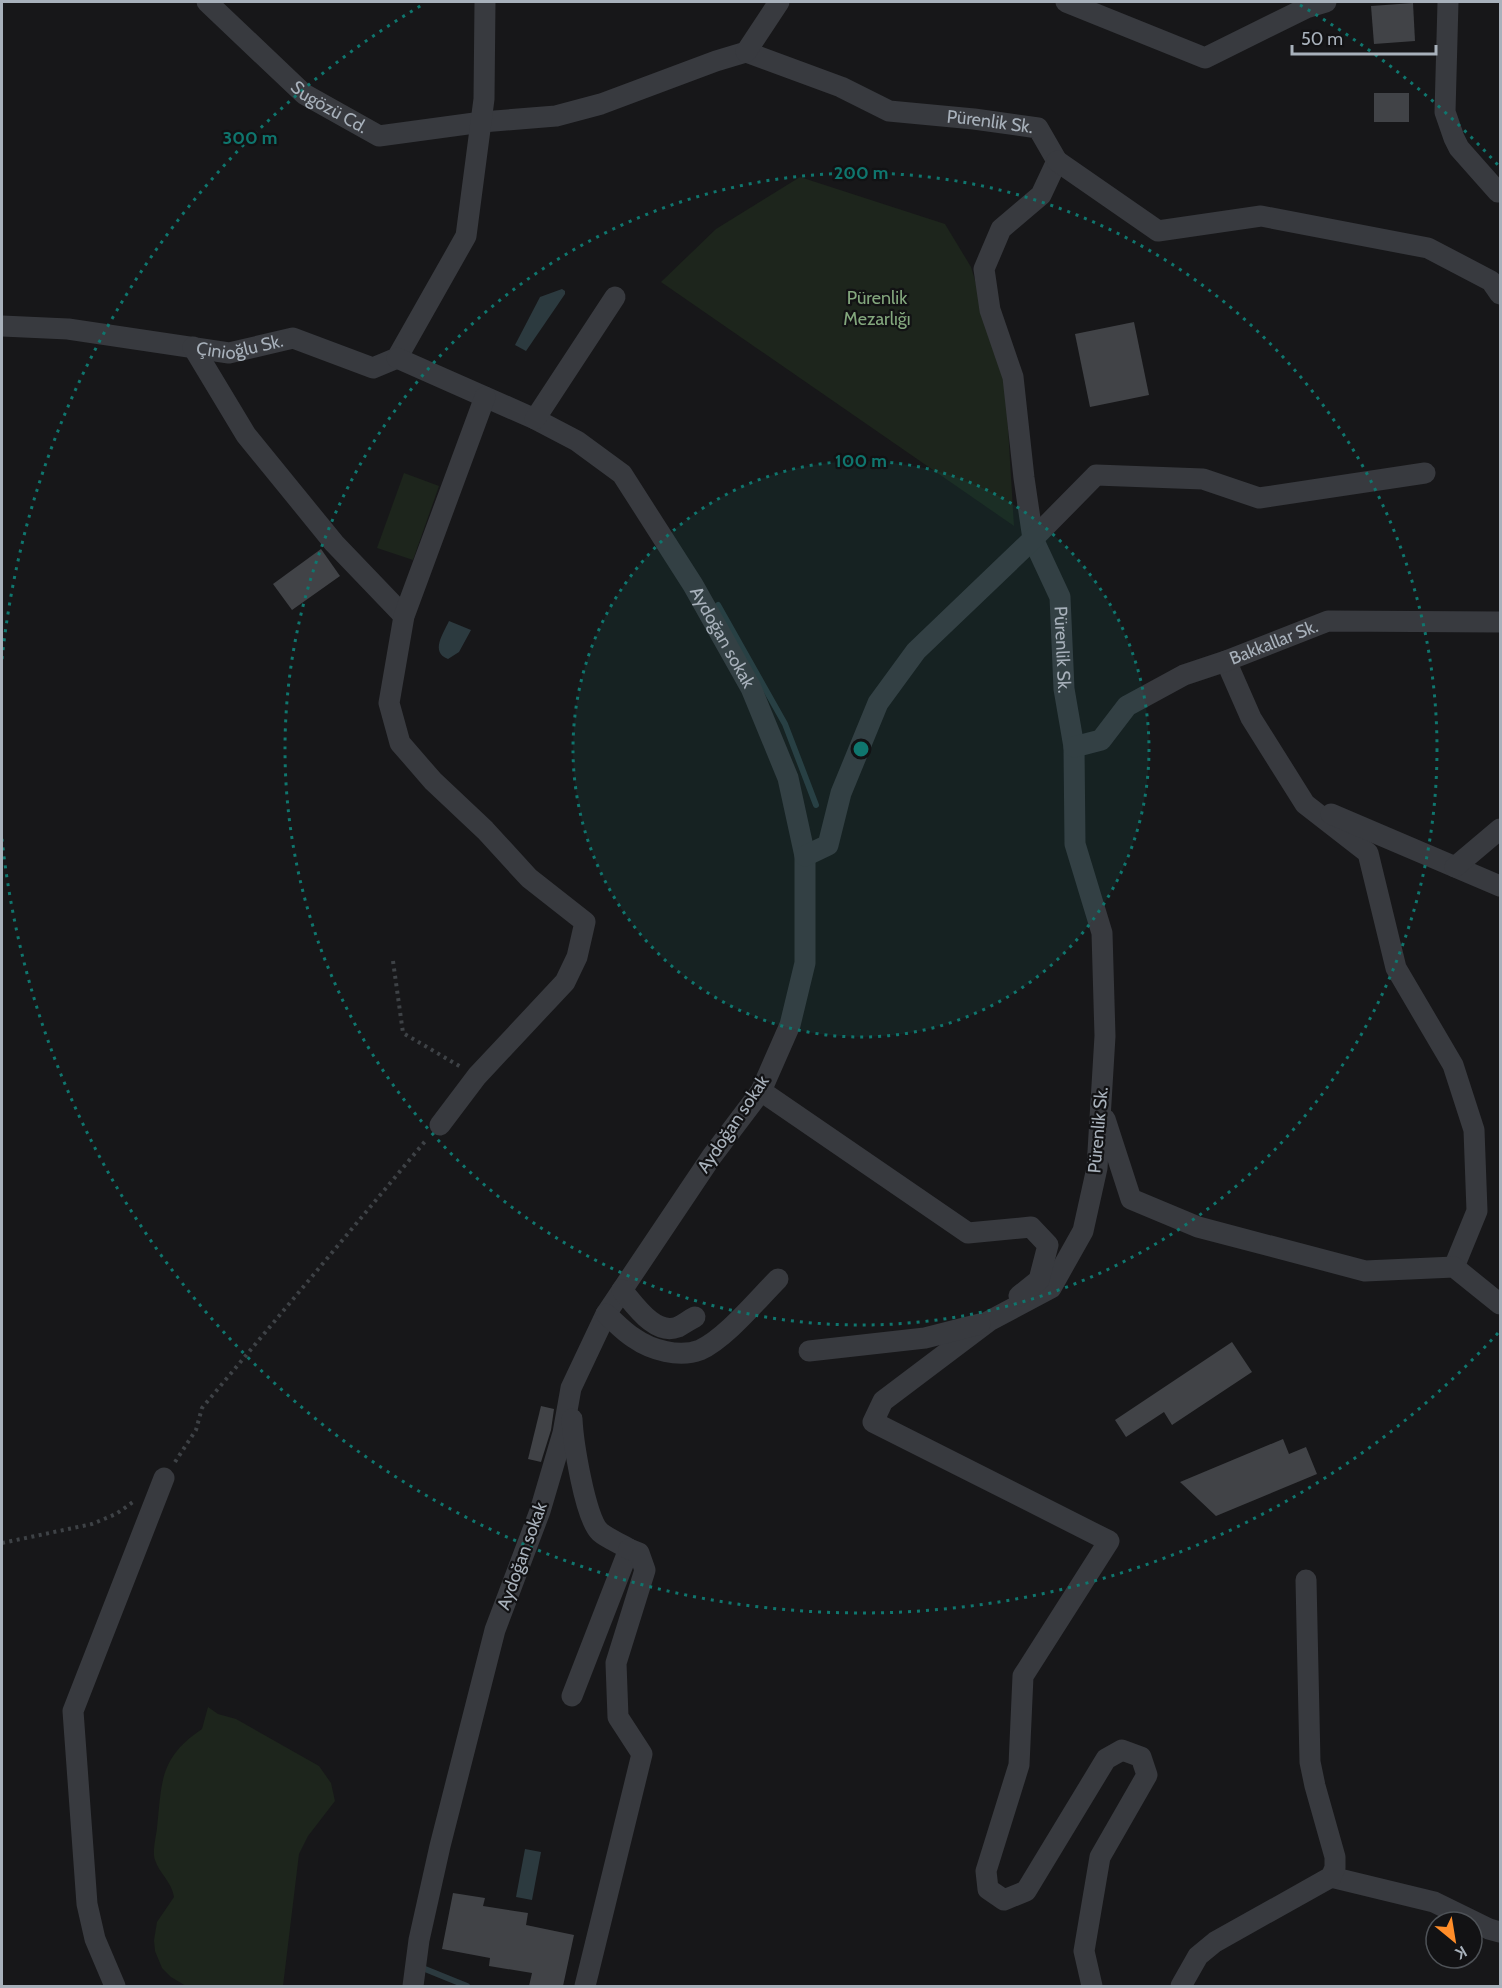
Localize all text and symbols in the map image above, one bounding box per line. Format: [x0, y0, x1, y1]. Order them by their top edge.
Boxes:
scale bar [1292, 18, 1436, 56]
text: 50 m [1301, 28, 1343, 50]
street label: Sugözü Cd. [286, 76, 371, 138]
street label: Pürenlik Sk. [946, 105, 1035, 138]
text: 300 m [223, 127, 277, 149]
text: 200 m [834, 162, 888, 184]
park label: Pürenlik Mezarlığı [843, 287, 911, 330]
street label: Çinioğlu Sk. [195, 330, 285, 365]
text: 100 m [835, 450, 887, 472]
street label: Aydoğan sokak [685, 583, 760, 693]
street label: Pürenlik Sk. [1049, 606, 1075, 695]
street label: Bakkallar Sk. [1226, 615, 1321, 670]
centre of rings [851, 739, 871, 759]
street label: Aydoğan sokak [692, 1070, 774, 1177]
street label: Pürenlik Sk. [1083, 1086, 1113, 1174]
street label: Aydoğan sokak [492, 1498, 552, 1613]
north arrow [1424, 1910, 1484, 1970]
text: K [1452, 1942, 1470, 1963]

